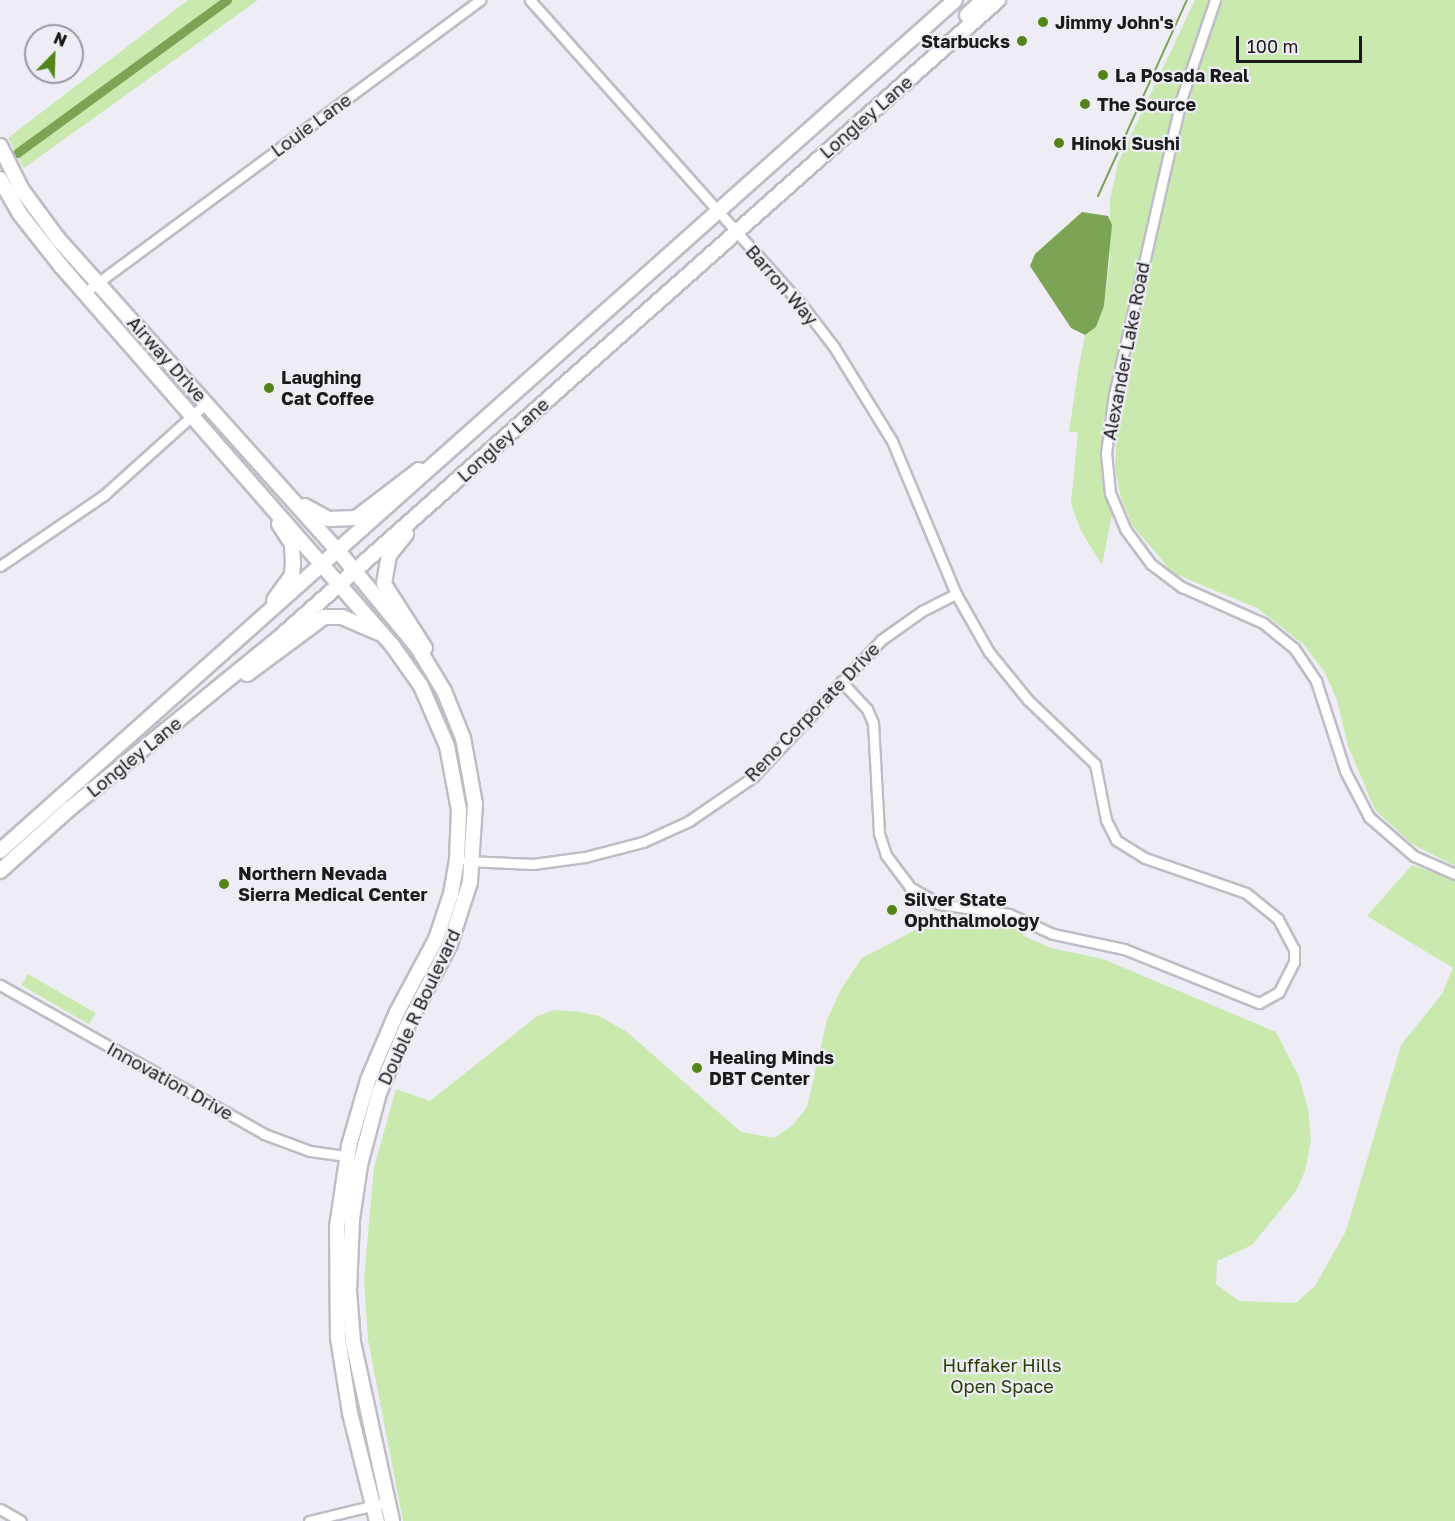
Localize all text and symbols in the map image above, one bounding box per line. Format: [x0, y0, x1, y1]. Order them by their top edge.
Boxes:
place label: Jimmy John's [1055, 11, 1174, 33]
marker: Jimmy John's [1036, 15, 1050, 29]
north arrow [24, 24, 84, 84]
scale bar [1239, 24, 1365, 62]
text: N [51, 28, 70, 51]
place label: Starbucks [921, 30, 1010, 52]
marker: Starbucks [1015, 34, 1029, 48]
text: 100 m [1247, 35, 1298, 57]
place label: La Posada Real [1115, 64, 1249, 86]
marker: La Posada Real [1096, 68, 1110, 82]
street label: Longley Lane [815, 71, 917, 163]
street label: Louie Lane [267, 89, 355, 161]
place label: The Source [1097, 93, 1196, 115]
marker: The Source [1078, 97, 1092, 111]
place label: Hinoki Sushi [1071, 132, 1180, 154]
marker: Hinoki Sushi [1052, 136, 1066, 150]
street label: Barron Way [741, 241, 823, 329]
street label: Alexander Lake Road [1098, 260, 1154, 442]
street label: Airway Drive [123, 312, 211, 406]
place label: Laughing Cat Coffee [281, 367, 374, 410]
marker: Laughing Cat Coffee [262, 381, 276, 395]
street label: Longley Lane [453, 393, 553, 487]
street label: Reno Corporate Drive [740, 638, 884, 786]
street label: Longley Lane [82, 712, 186, 802]
place label: Northern Nevada Sierra Medical Center [238, 863, 427, 906]
marker: Northern Nevada Sierra Medical Center [215, 875, 233, 893]
place label: Silver State Ophthalmology [904, 889, 1040, 932]
marker: Silver State Ophthalmology [885, 903, 899, 917]
street label: Double R Boulevard [373, 926, 465, 1088]
street label: Innovation Drive [103, 1037, 237, 1125]
place label: Healing Minds DBT Center [709, 1047, 834, 1090]
marker: Healing Minds DBT Center [690, 1061, 704, 1075]
park label: Huffaker Hills Open Space [942, 1355, 1062, 1398]

